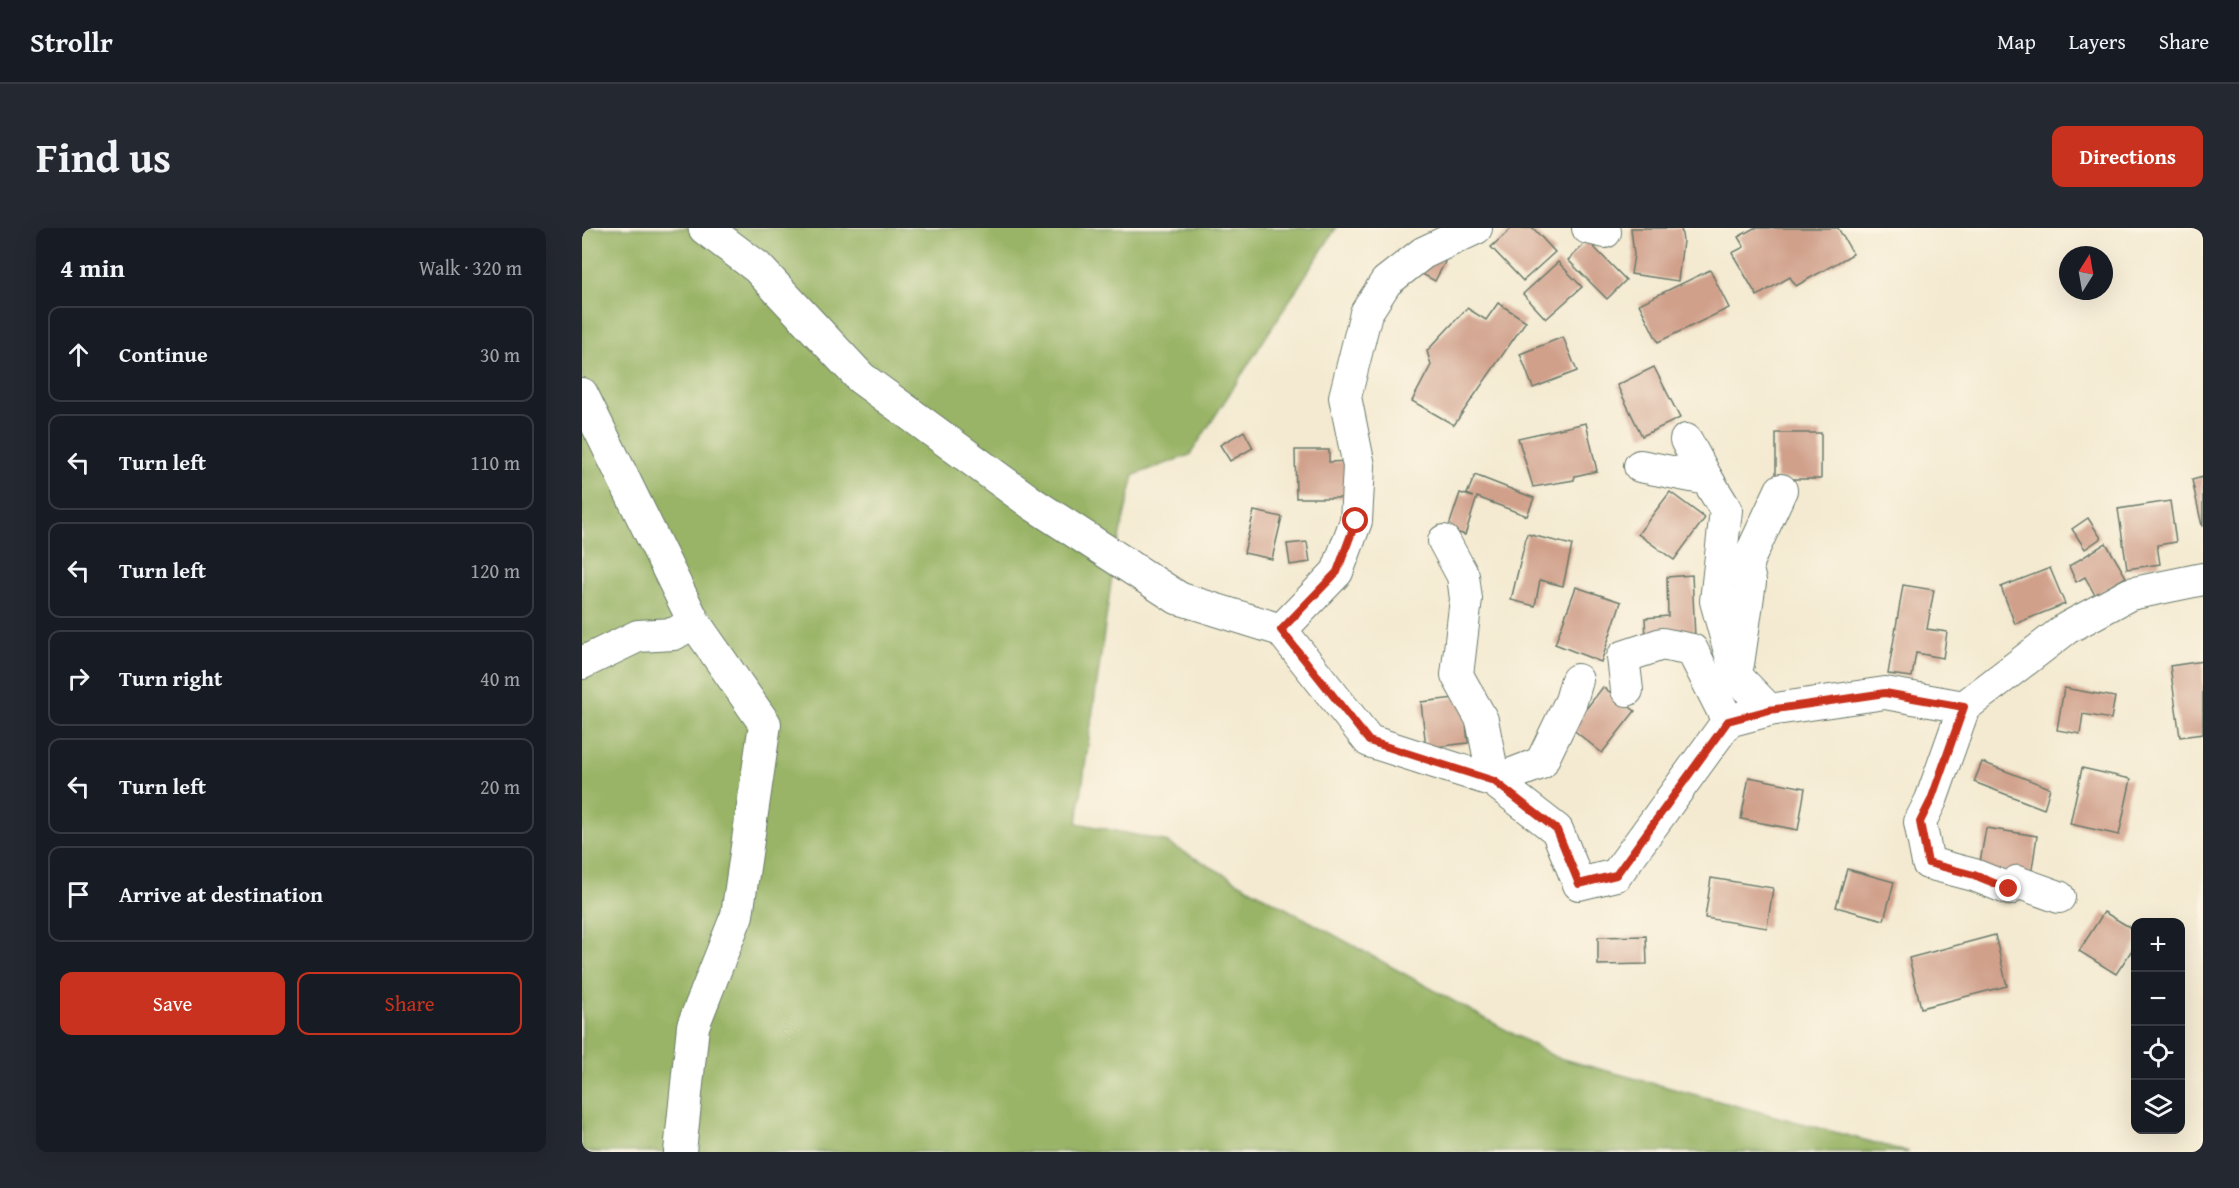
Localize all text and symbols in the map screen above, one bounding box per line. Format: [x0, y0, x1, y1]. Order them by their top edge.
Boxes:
text: Strollr [30, 21, 113, 62]
text: Map [1997, 26, 2036, 57]
text: Layers [2069, 26, 2126, 57]
text: Share [2159, 26, 2209, 57]
text: Find us [36, 126, 171, 187]
button: Directions [2052, 126, 2203, 187]
north arrow [2059, 246, 2113, 300]
text: 4 min [60, 248, 125, 287]
text: Walk · 320 m [419, 253, 522, 282]
icon: ahead [62, 338, 95, 371]
text: Continue [119, 338, 208, 370]
text: 30 m [480, 340, 520, 369]
icon: left [62, 446, 95, 479]
text: Turn left [119, 446, 206, 478]
text: 110 m [470, 448, 520, 477]
route start [1342, 507, 1368, 533]
icon: left [62, 554, 95, 587]
text: Turn left [119, 554, 206, 586]
text: 120 m [470, 556, 520, 585]
icon: right [62, 662, 95, 695]
text: Turn right [119, 662, 222, 694]
text: 40 m [480, 664, 520, 693]
icon: left [62, 770, 95, 803]
text: Turn left [119, 770, 206, 802]
text: 20 m [480, 772, 520, 801]
route end [1995, 875, 2021, 901]
icon: arrive [62, 878, 95, 911]
text: Arrive at destination [119, 878, 323, 910]
map controls [2131, 918, 2185, 1134]
button: + [2131, 918, 2185, 972]
button: Save [60, 972, 285, 1035]
button: Share [297, 972, 522, 1035]
button: − [2131, 972, 2185, 1026]
button: locate [2131, 1026, 2185, 1080]
button: layers [2131, 1080, 2185, 1134]

